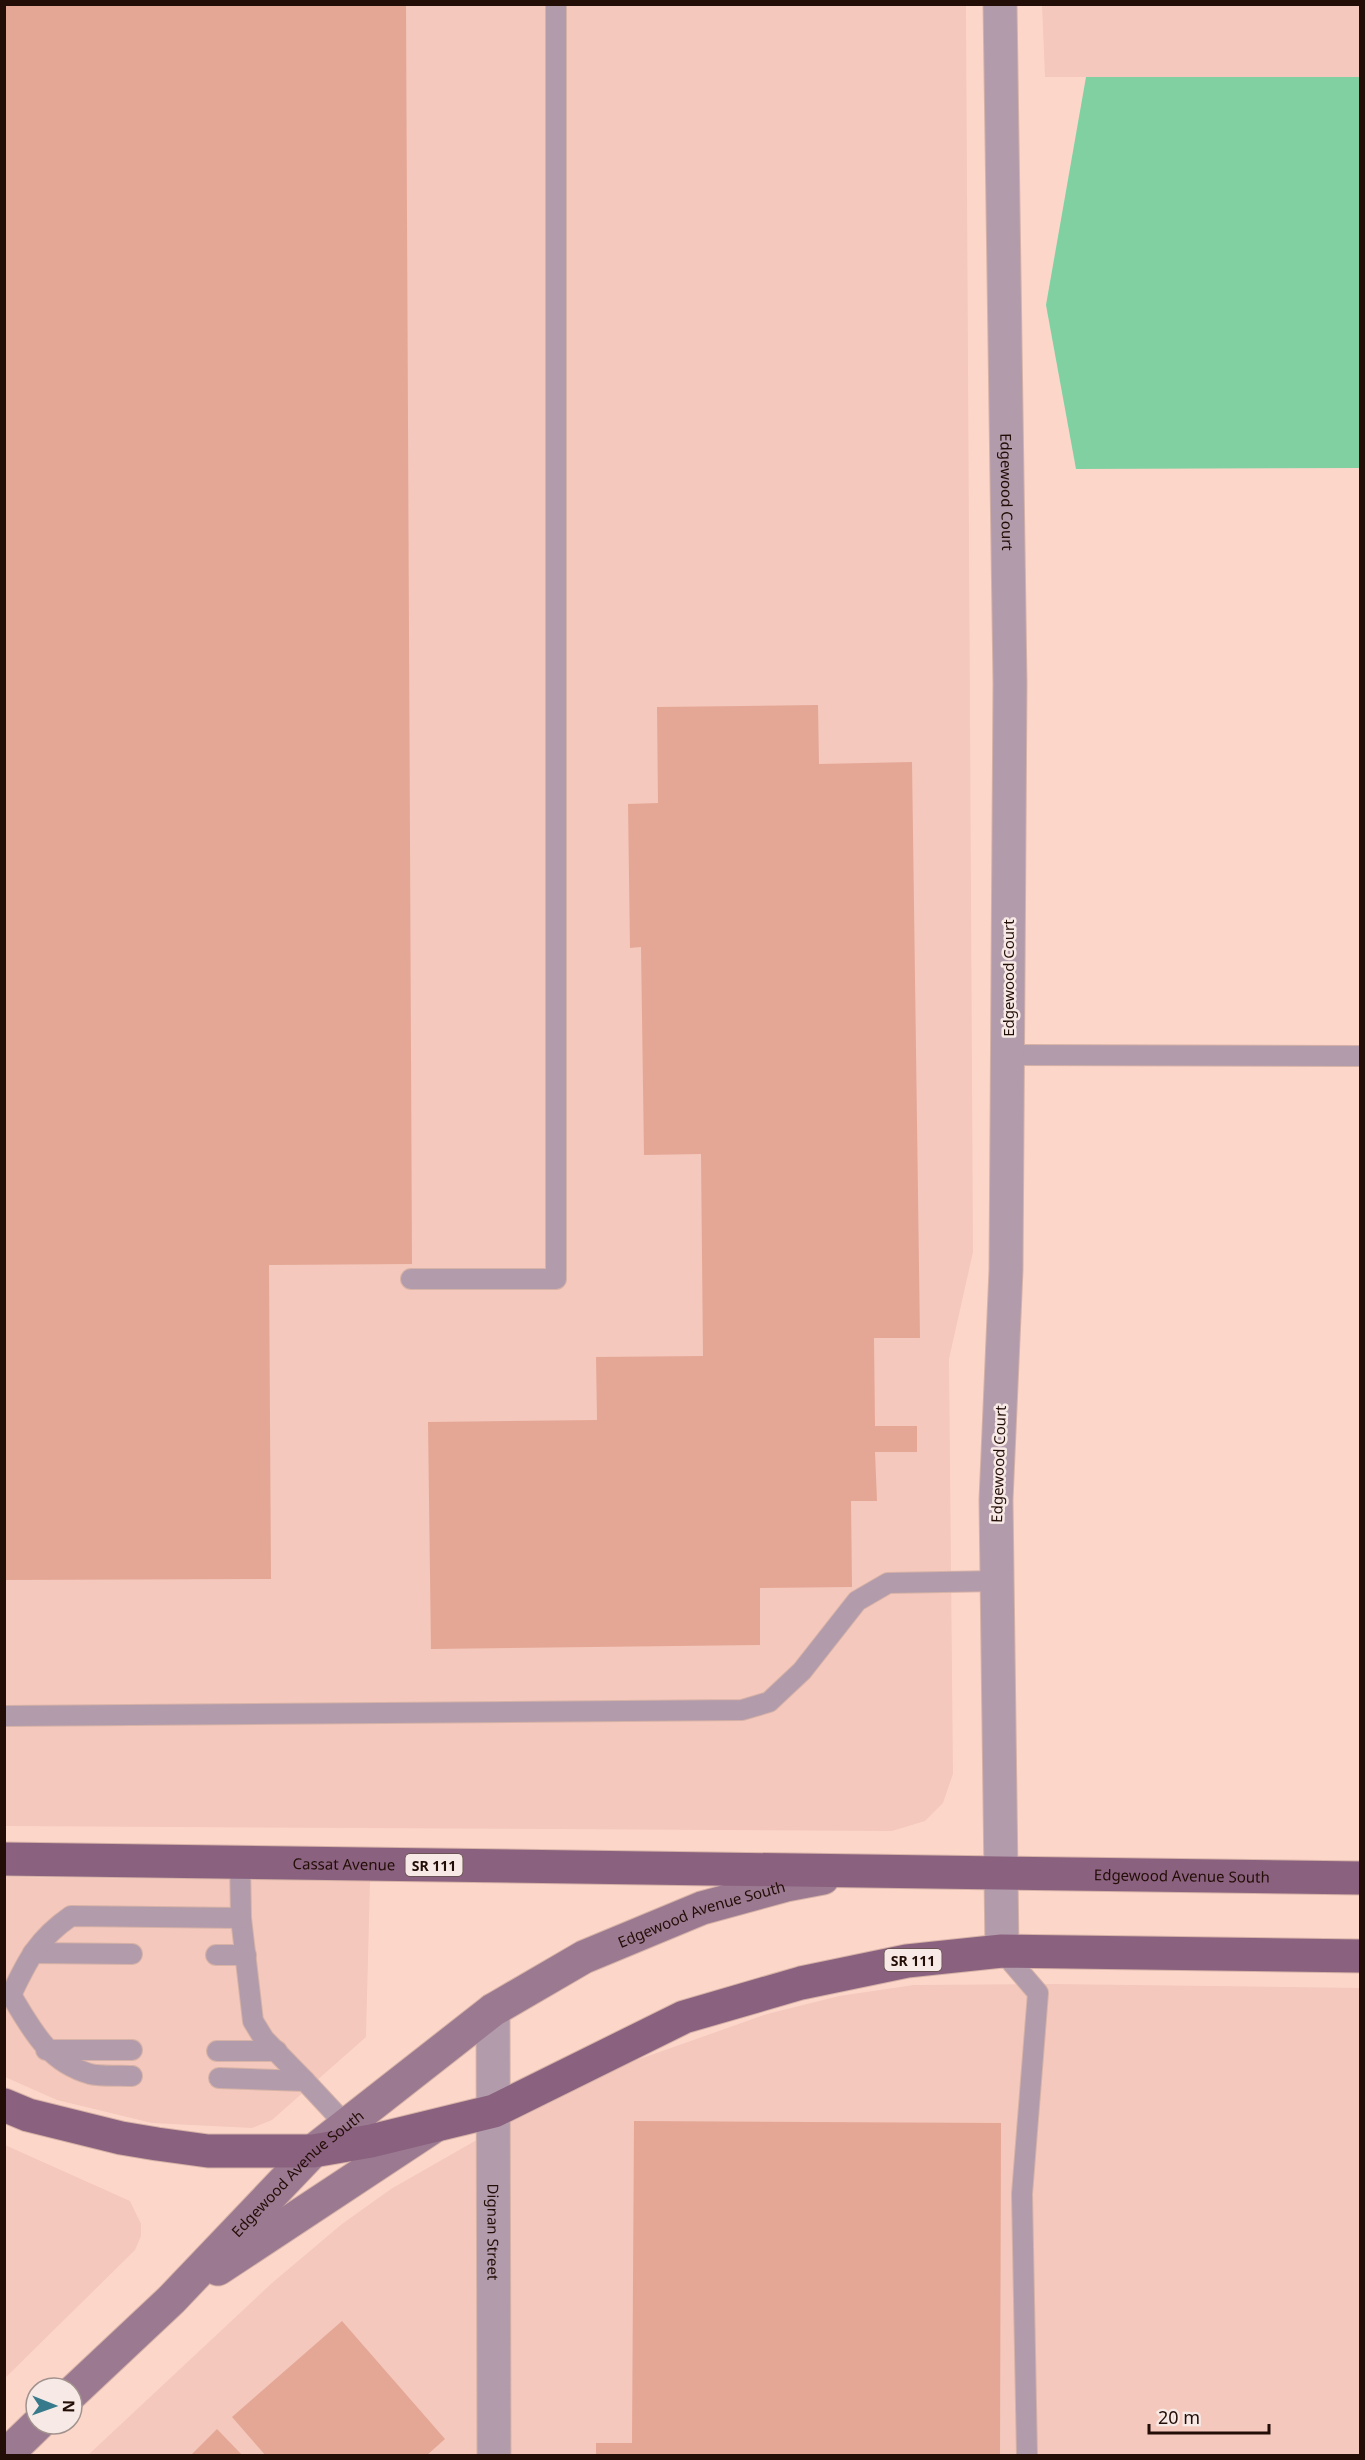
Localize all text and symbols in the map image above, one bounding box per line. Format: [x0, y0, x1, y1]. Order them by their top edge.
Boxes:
street label: Edgewood Court [996, 433, 1018, 551]
street label: Edgewood Court [998, 919, 1018, 1037]
street label: Edgewood Court [986, 1404, 1010, 1523]
street label: Cassat Avenue [292, 1853, 395, 1874]
road number: SR 111 [406, 1854, 462, 1876]
street label: Edgewood Avenue South [1094, 1864, 1270, 1887]
street label: Edgewood Avenue South [615, 1876, 787, 1952]
road number: SR 111 [884, 1949, 942, 1971]
street label: Edgewood Avenue South [227, 2105, 367, 2241]
street label: Dignan Street [483, 2184, 504, 2281]
north arrow [24, 2376, 84, 2436]
scale bar [1149, 2397, 1269, 2435]
text: N [58, 2400, 80, 2413]
text: 20 m [1158, 2405, 1200, 2429]

